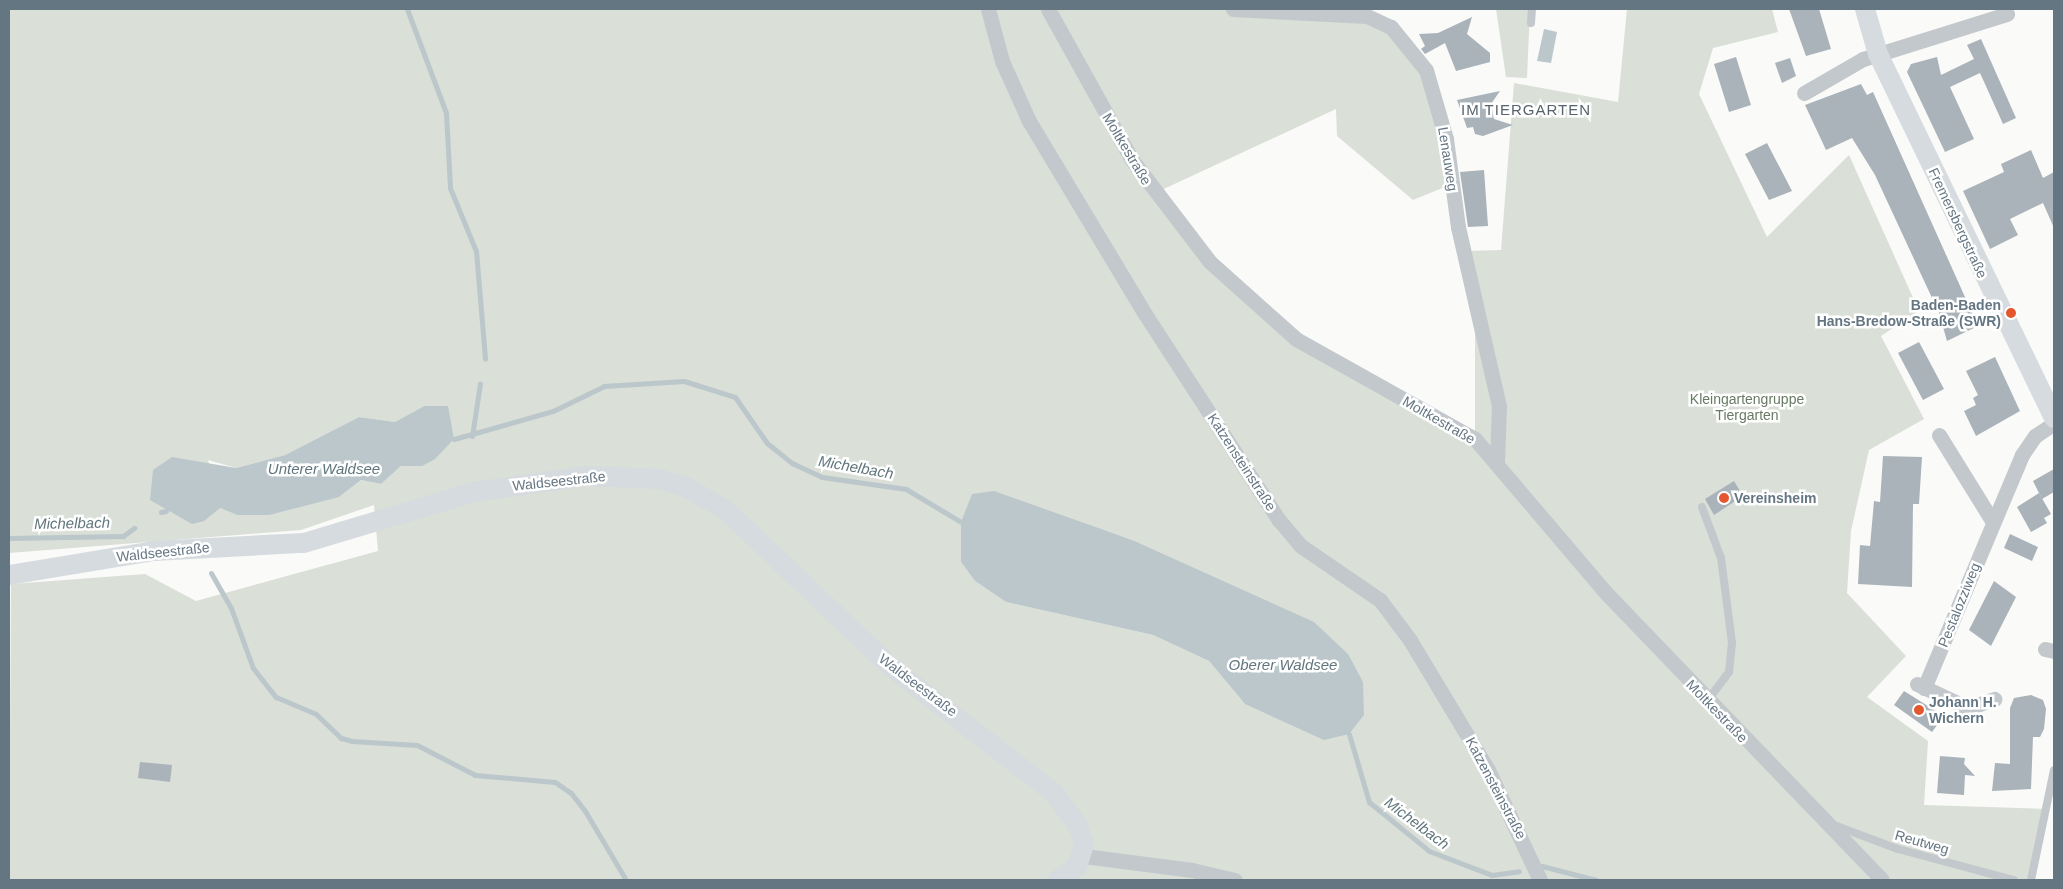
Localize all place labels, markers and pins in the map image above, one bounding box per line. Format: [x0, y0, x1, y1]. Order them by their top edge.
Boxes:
place label: Baden-Baden Hans-Bredow-Straße (SWR) [1817, 297, 2001, 330]
marker: Baden-Baden Hans-Bredow-Straße (SWR) [2005, 307, 2017, 319]
place label: Vereinsheim [1734, 490, 1816, 506]
marker: Vereinsheim [1718, 492, 1730, 504]
place label: Johann H. Wichern [1929, 694, 1997, 726]
marker: Johann H. Wichern [1913, 704, 1925, 716]

